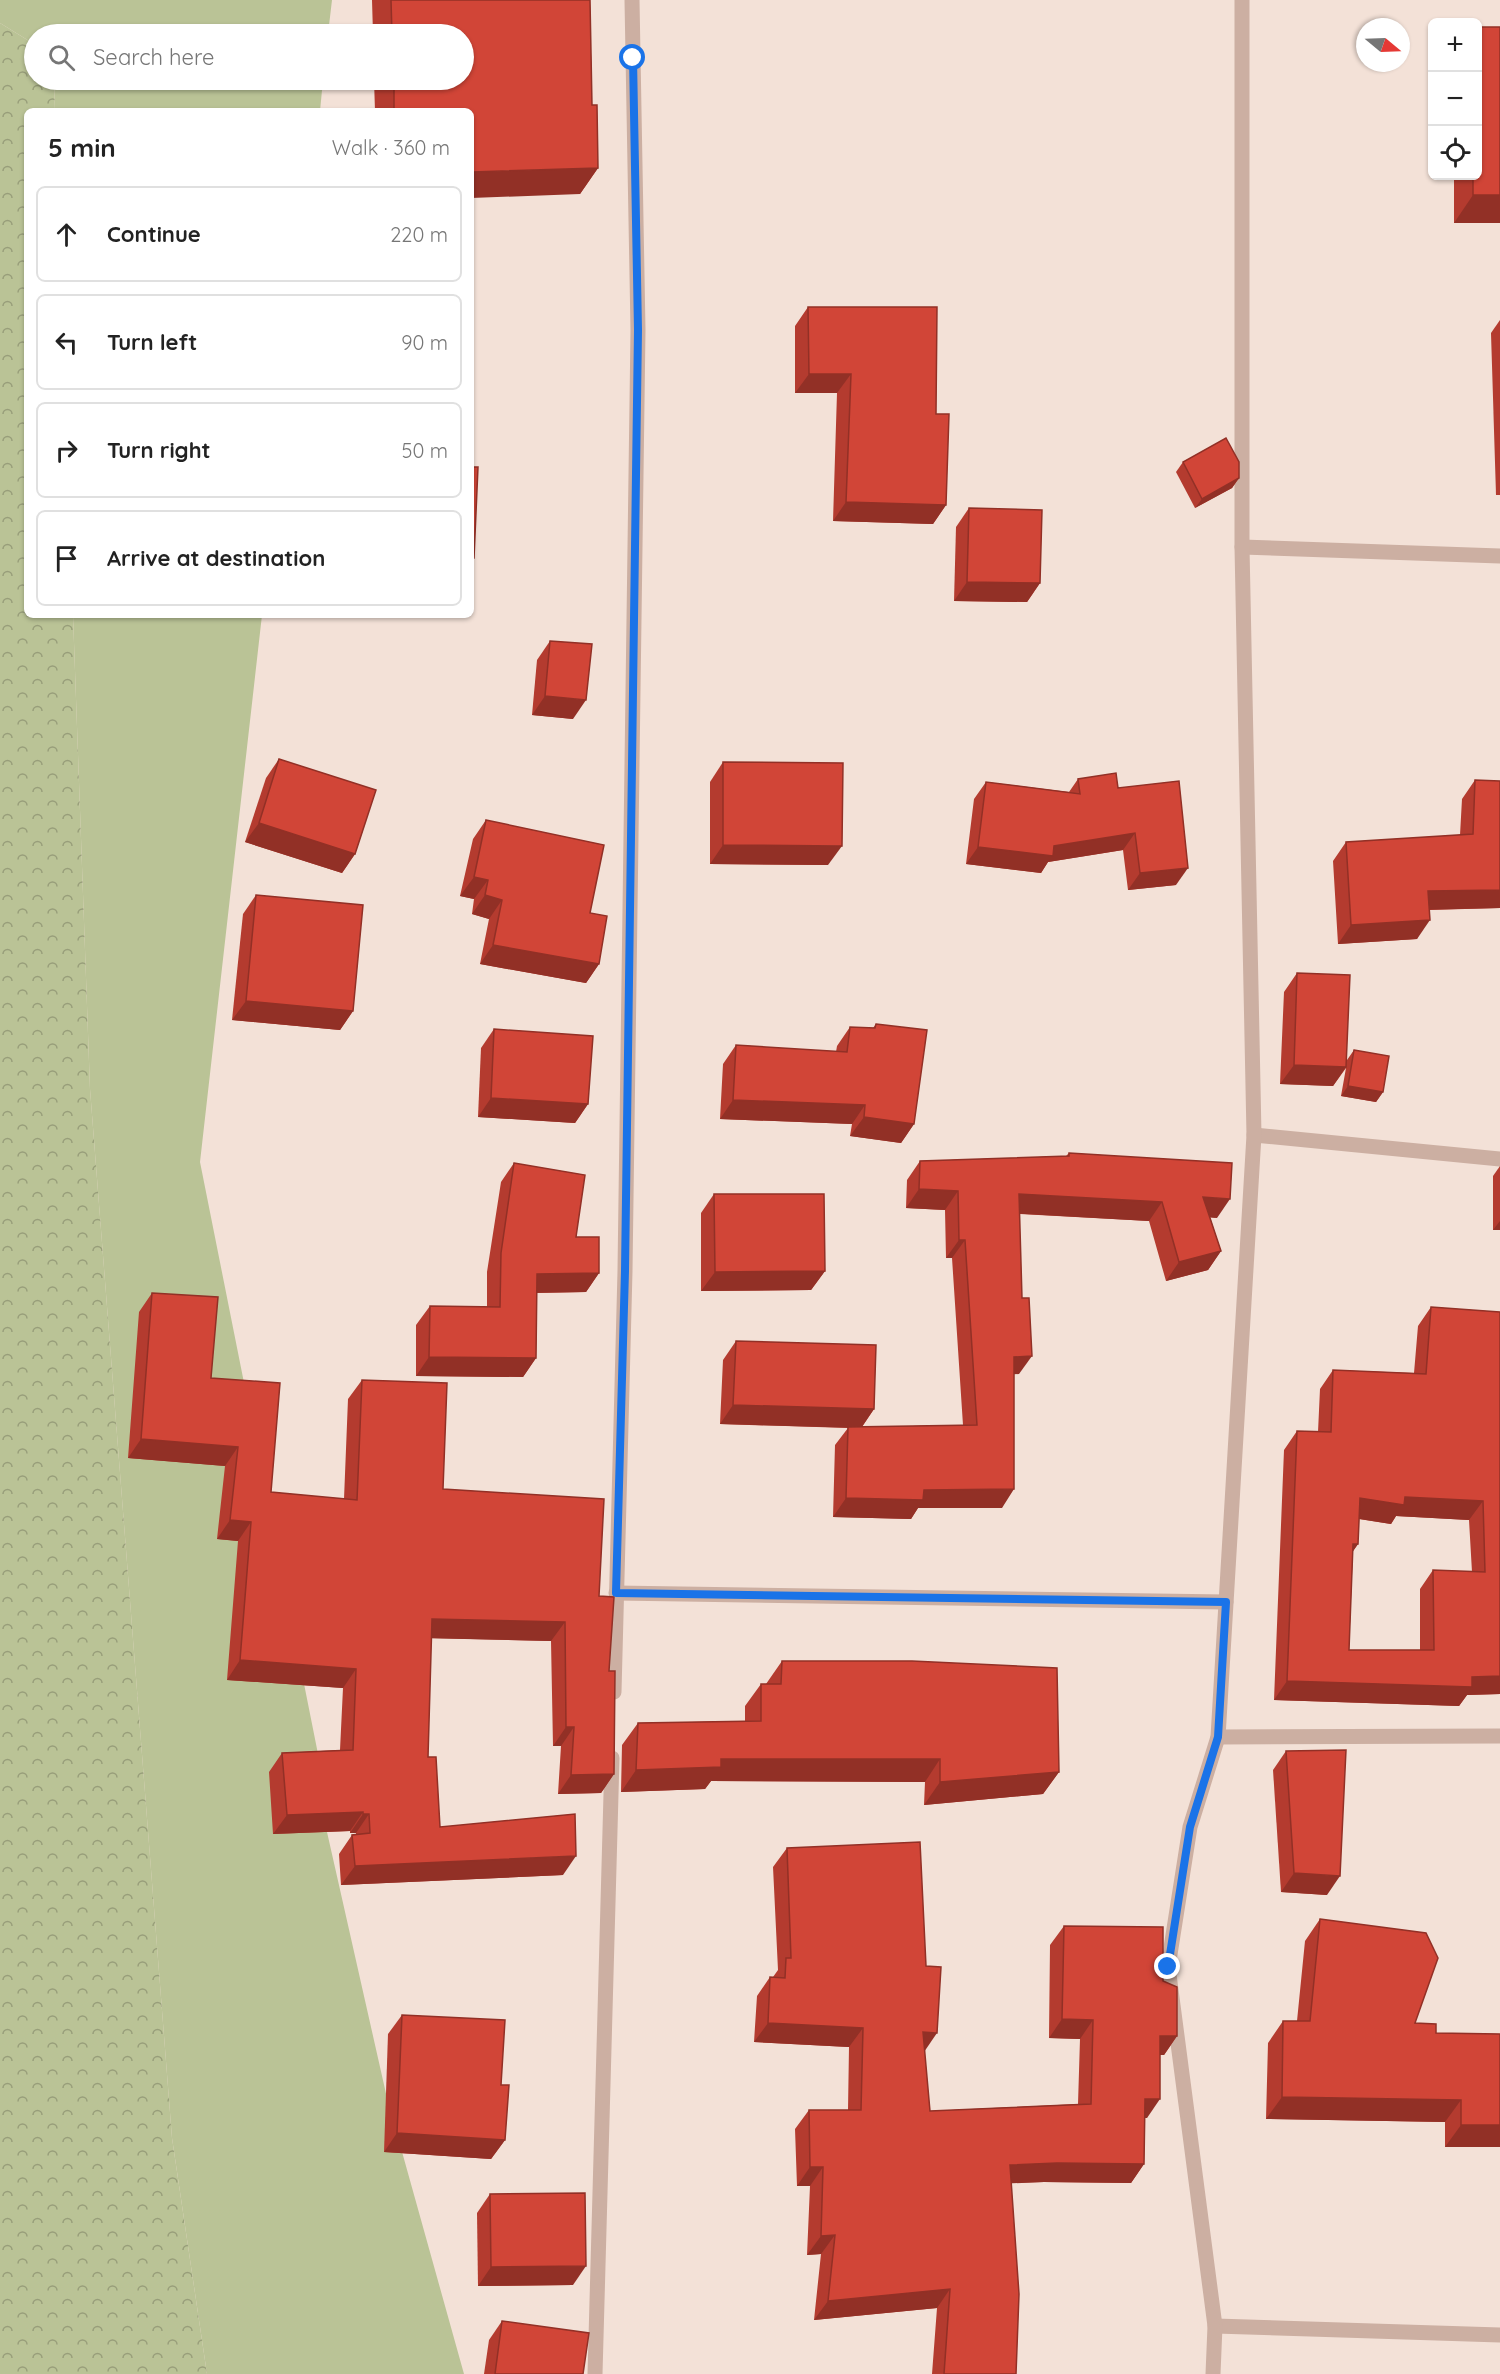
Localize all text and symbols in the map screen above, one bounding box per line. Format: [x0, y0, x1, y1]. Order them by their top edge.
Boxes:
north arrow [1356, 18, 1410, 72]
map controls [1428, 18, 1482, 180]
button: + [1428, 18, 1482, 72]
search box [24, 24, 474, 90]
icon: search [45, 41, 78, 74]
text: Search here [93, 43, 214, 71]
route start [619, 44, 645, 70]
button: − [1428, 72, 1482, 126]
button: locate [1428, 126, 1482, 180]
text: 5 min [48, 131, 116, 164]
text: Walk · 360 m [332, 135, 450, 160]
icon: ahead [50, 218, 83, 251]
text: Continue [107, 220, 201, 248]
text: 220 m [390, 222, 448, 247]
icon: left [50, 326, 83, 359]
text: Turn left [107, 328, 197, 356]
text: 90 m [401, 330, 448, 355]
icon: right [50, 434, 83, 467]
text: Turn right [107, 436, 211, 464]
text: 50 m [402, 438, 448, 463]
icon: arrive [50, 542, 83, 575]
text: Arrive at destination [107, 544, 325, 572]
route end [1154, 1953, 1180, 1979]

